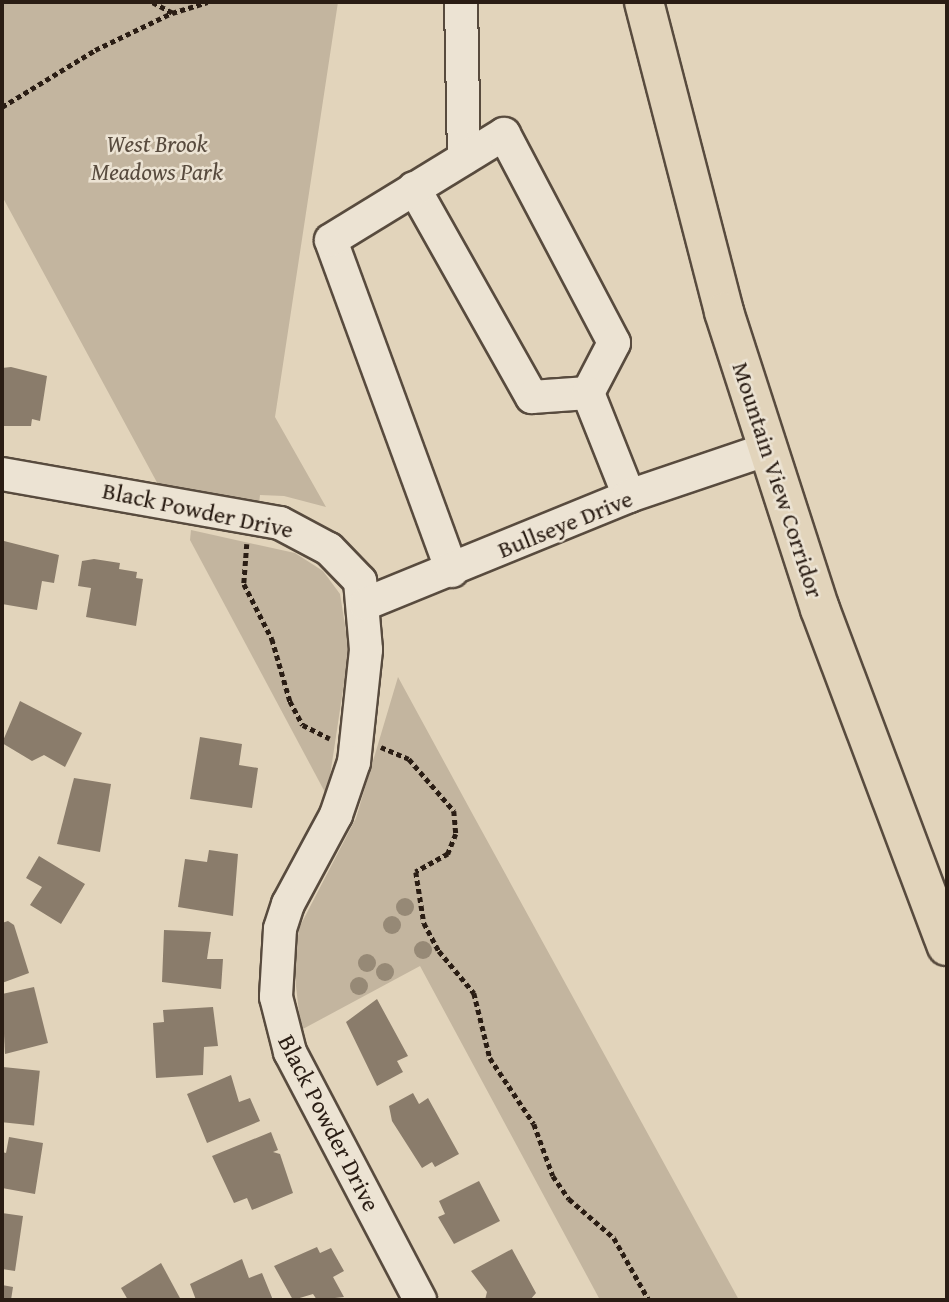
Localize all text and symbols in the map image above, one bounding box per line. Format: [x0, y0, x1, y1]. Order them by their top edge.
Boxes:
park label: West Brook Meadows Park [91, 130, 223, 186]
street label: Mountain View Corridor [726, 358, 830, 602]
street label: Black Powder Drive [100, 476, 296, 544]
street label: Bullseye Drive [493, 484, 637, 564]
street label: Black Powder Drive [272, 1030, 386, 1216]

